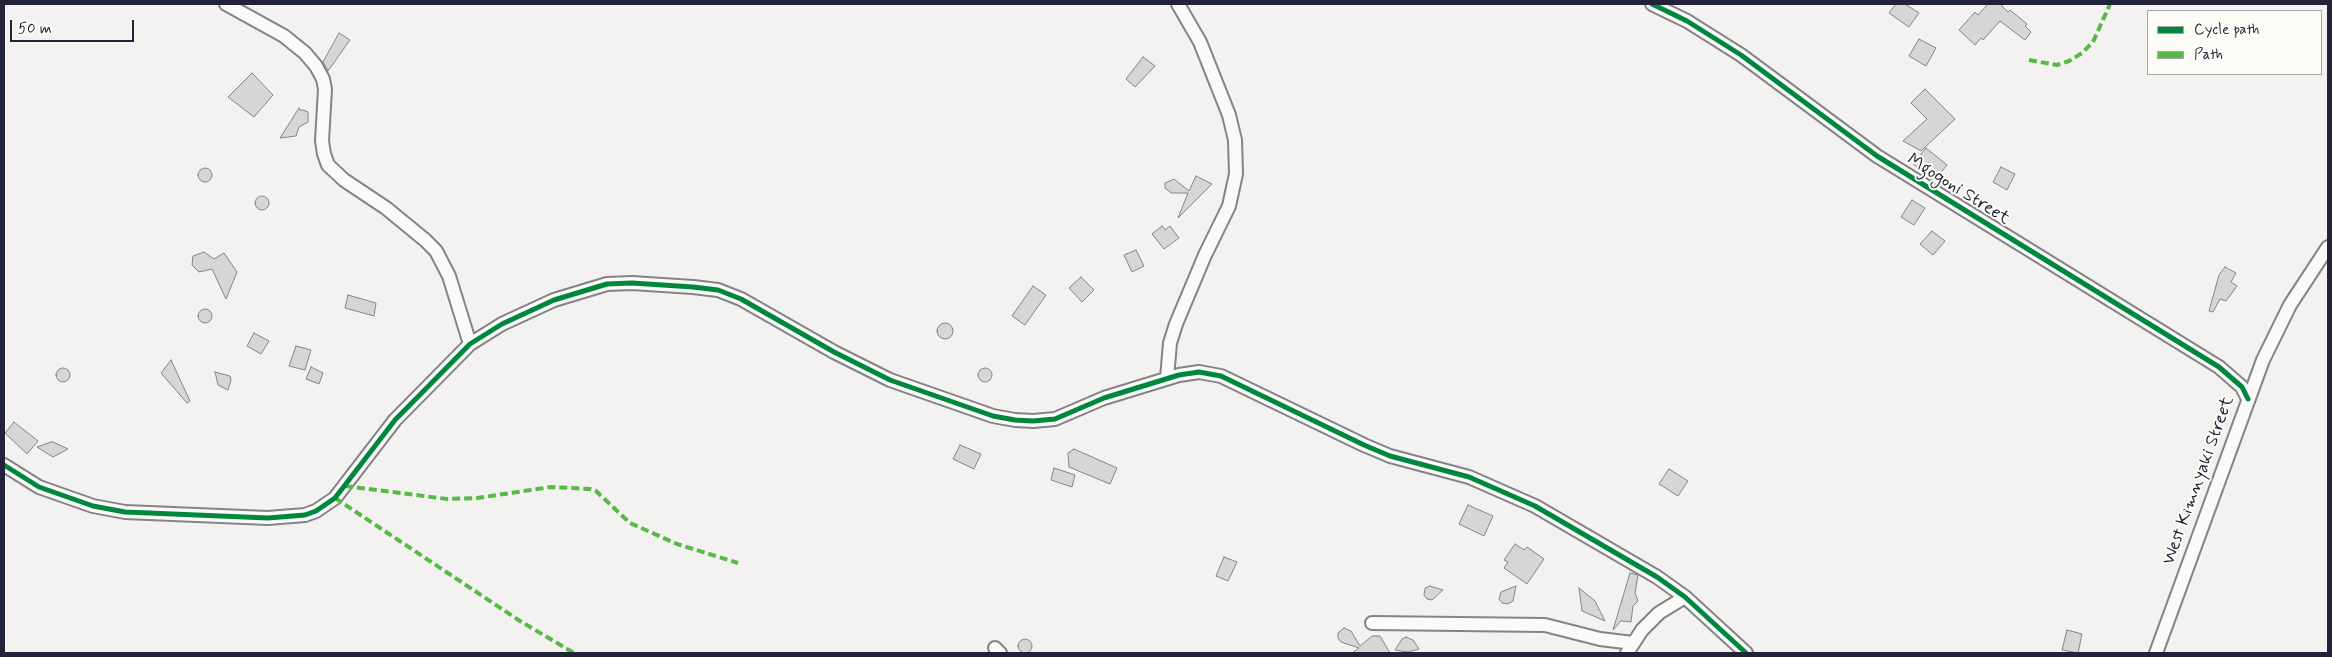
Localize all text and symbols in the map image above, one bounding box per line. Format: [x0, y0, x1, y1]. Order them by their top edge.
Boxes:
scale bar [12, 10, 136, 42]
legend [2147, 10, 2322, 75]
text: 50 m [18, 19, 52, 39]
text: Cycle path [2194, 20, 2259, 40]
text: Path [2194, 45, 2223, 65]
street label: Mgogoni Street [1902, 150, 2014, 230]
street label: West Kimnyaki Street [2158, 394, 2240, 568]

